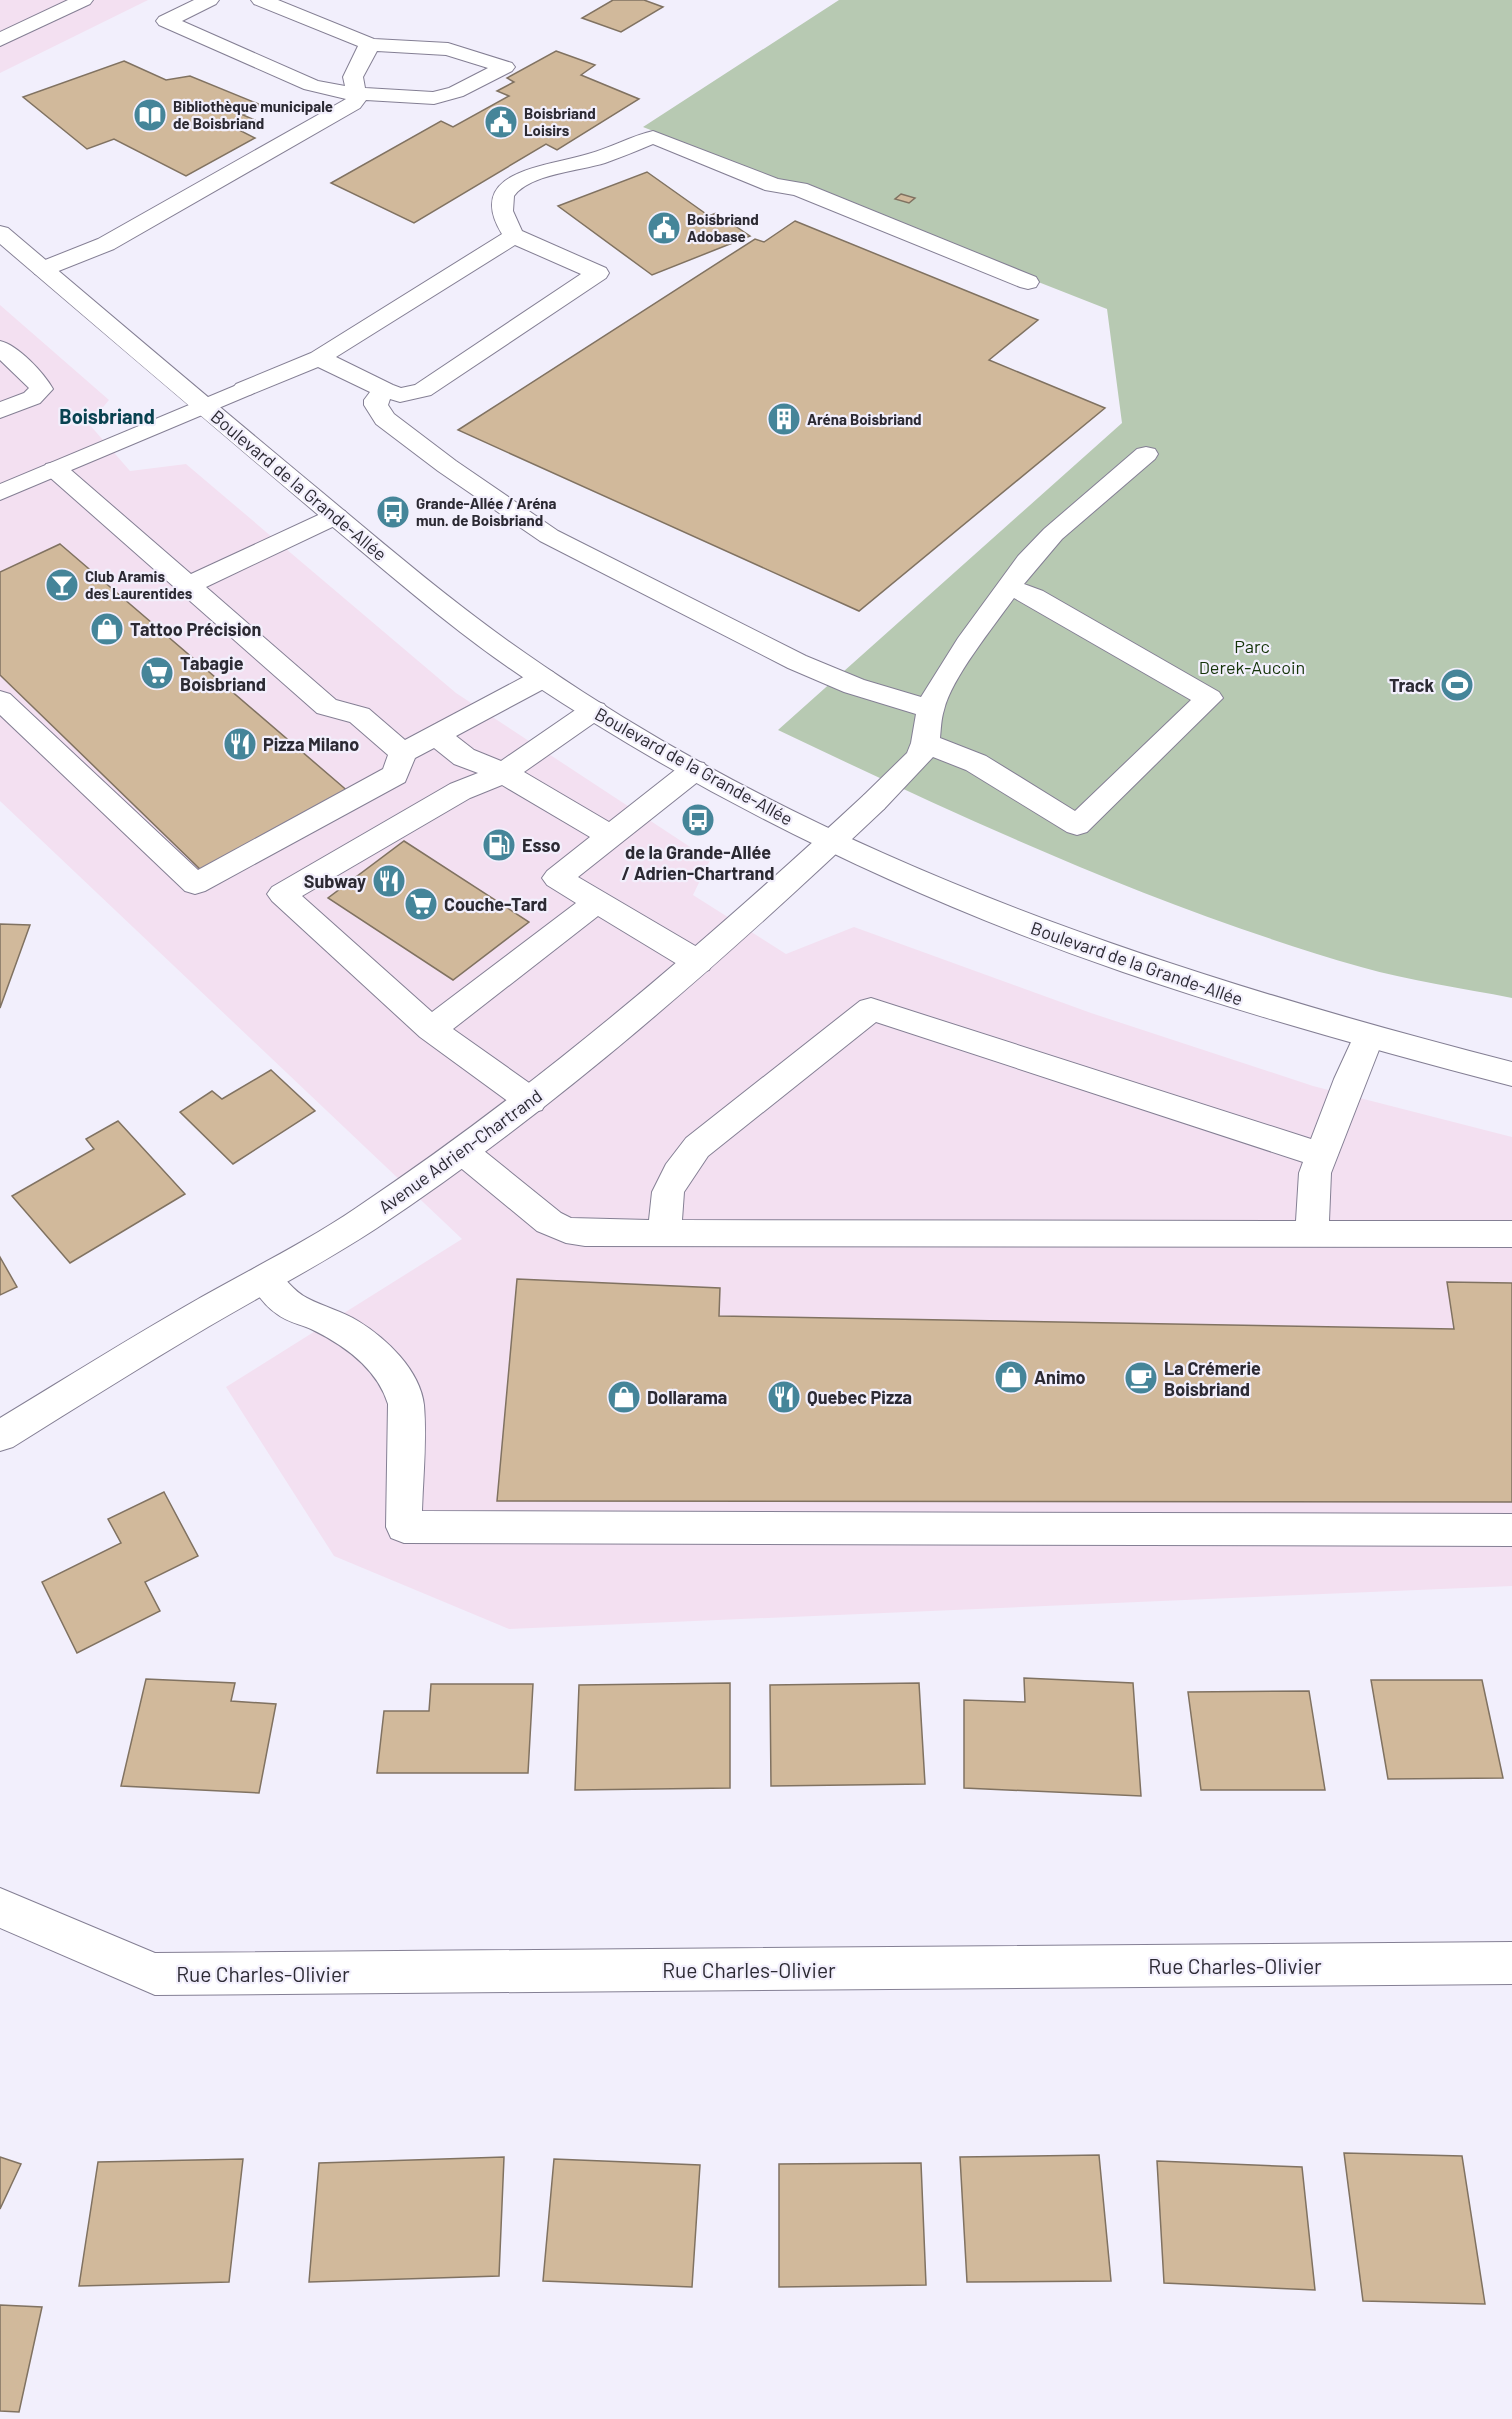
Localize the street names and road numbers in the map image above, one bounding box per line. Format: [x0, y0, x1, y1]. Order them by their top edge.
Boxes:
street label: Boulevard de la Grande-Allée [207, 405, 391, 565]
street label: Boulevard de la Grande-Allée [591, 702, 797, 830]
street label: Boulevard de la Grande-Allée [1028, 916, 1246, 1010]
street label: Avenue Adrien-Chartrand [374, 1084, 546, 1218]
street label: Rue Charles-Olivier [1148, 1953, 1322, 1978]
street label: Rue Charles-Olivier [662, 1957, 836, 1982]
street label: Rue Charles-Olivier [176, 1961, 350, 1986]

